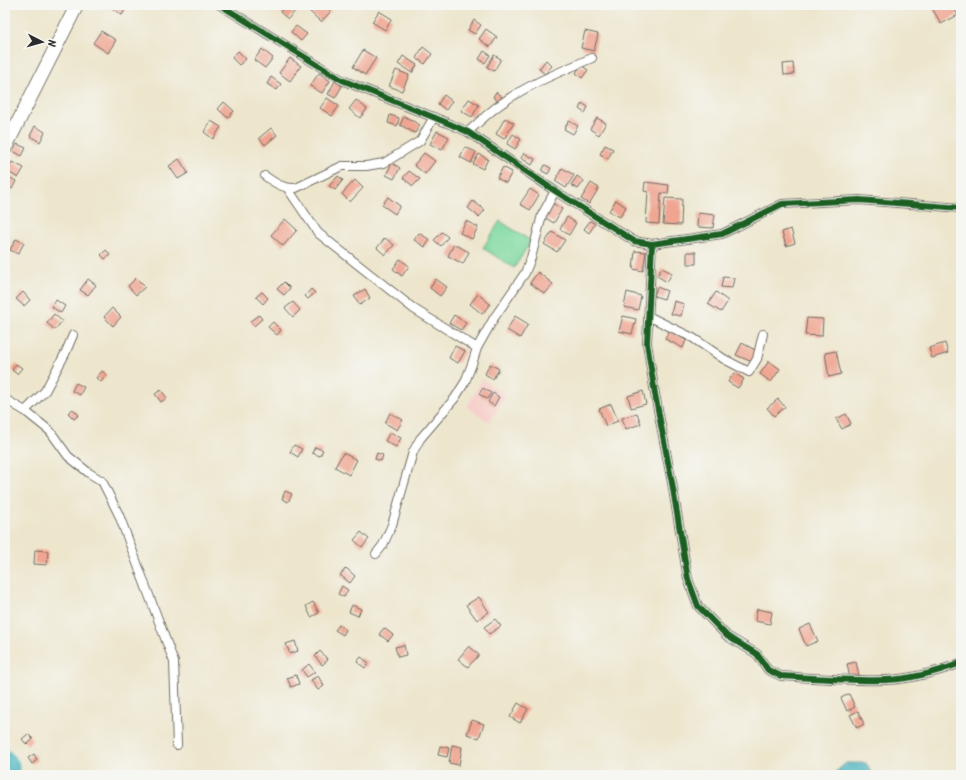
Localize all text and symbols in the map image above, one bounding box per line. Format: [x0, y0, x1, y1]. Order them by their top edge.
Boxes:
north arrow [22, 22, 62, 62]
text: N [42, 39, 60, 47]

